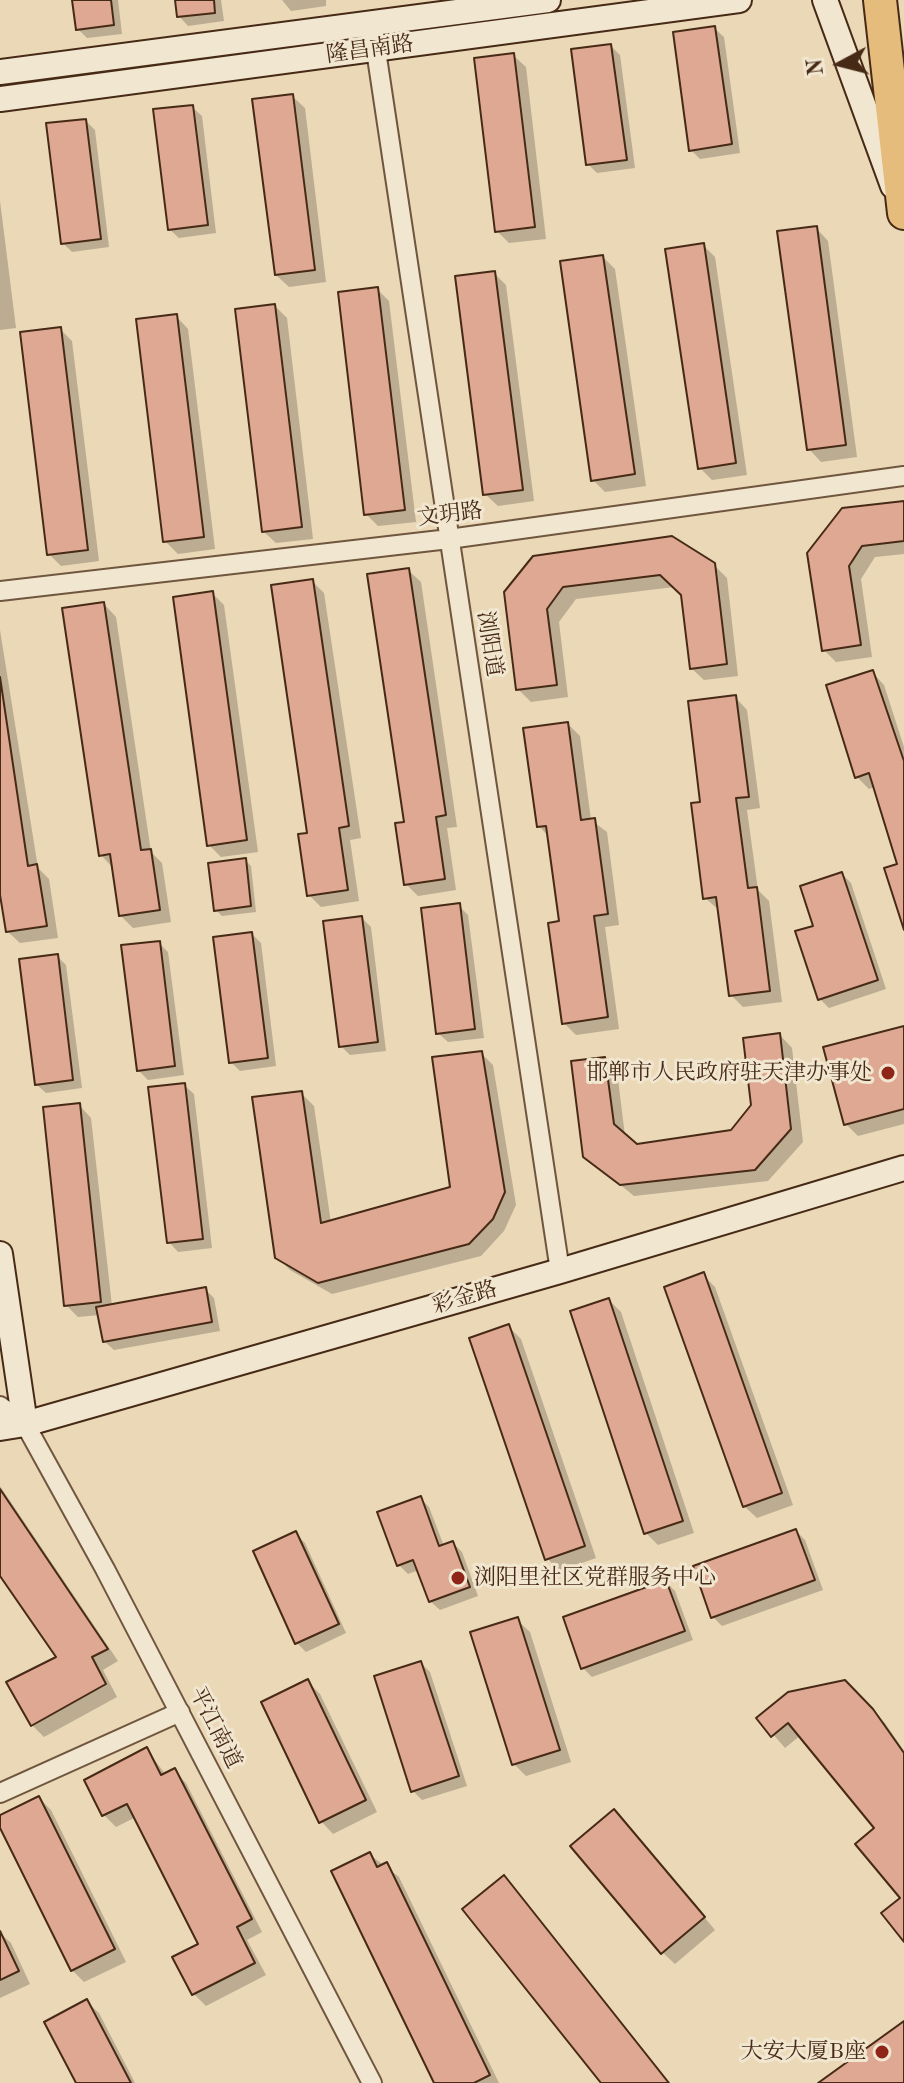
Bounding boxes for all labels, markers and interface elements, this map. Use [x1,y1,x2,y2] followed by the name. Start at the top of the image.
[800,24,880,104] north arrow
[325,31,415,69] street label: 隆昌南路
[804,57,828,77] text: N
[416,498,484,532] street label: 文玥路
[471,609,507,679] street label: 浏阳道
[586,1060,872,1086] place label: 邯郸市人民政府驻天津办事处
[879,1064,897,1082] marker: 邯郸市人民政府驻天津办事处
[430,1276,500,1320] street label: 彩金路
[474,1565,716,1591] place label: 浏阳里社区党群服务中心
[449,1569,467,1587] marker: 浏阳里社区党群服务中心
[183,1683,247,1773] street label: 平江南道
[741,2039,866,2065] place label: 大安大厦B座
[873,2043,891,2061] marker: 大安大厦B座

